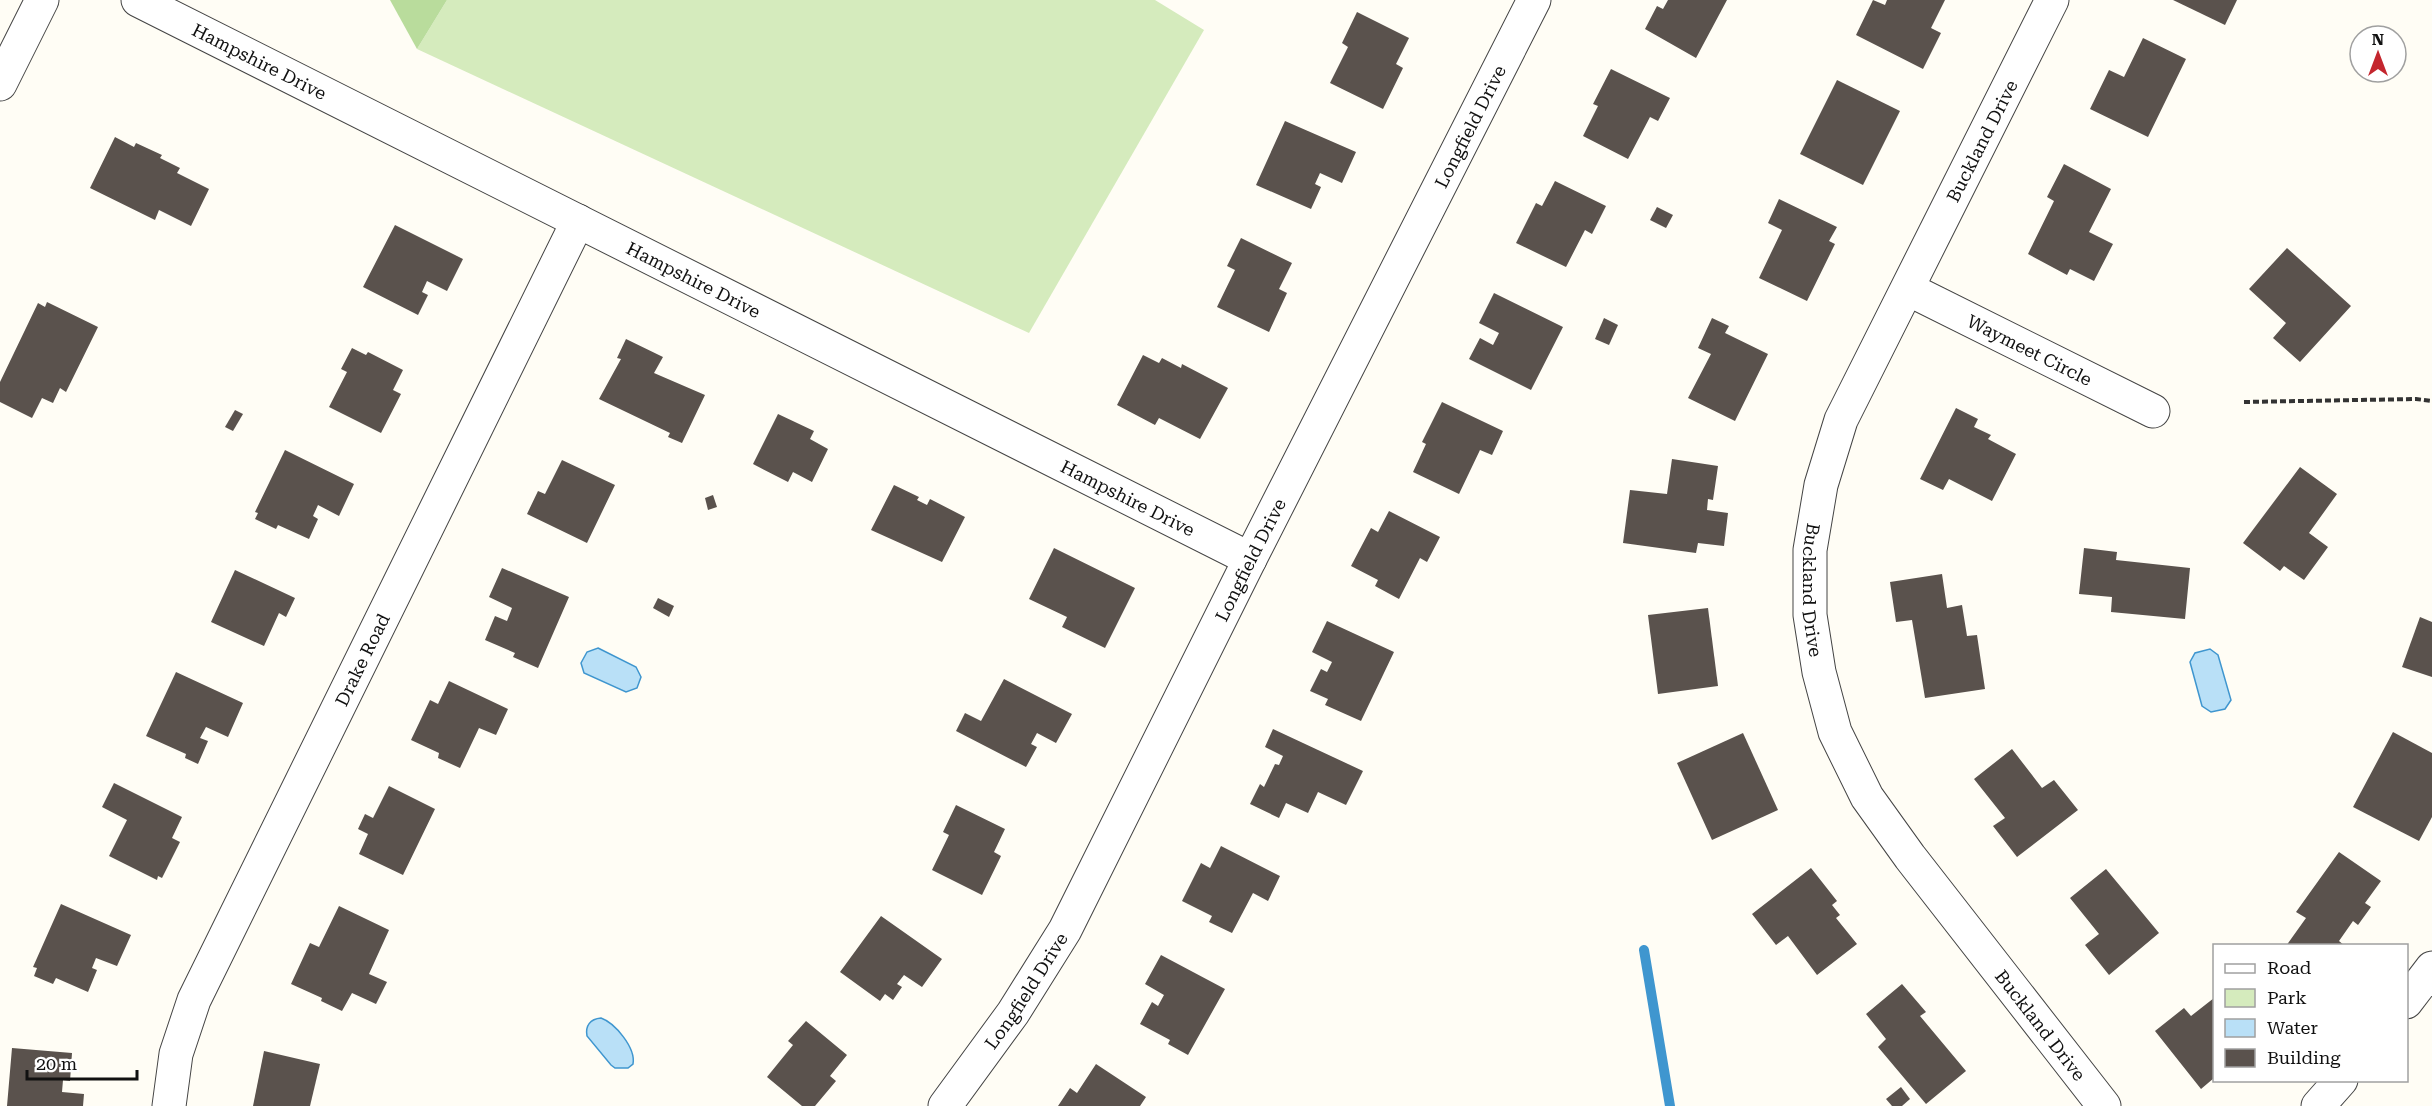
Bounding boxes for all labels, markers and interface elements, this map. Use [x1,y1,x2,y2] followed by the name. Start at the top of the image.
[189,19,330,104] street label: Hampshire Drive
[2348,24,2408,84] north arrow
[2372,30,2384,49] text: N
[1430,61,1510,191] street label: Longfield Drive
[1942,76,2022,206] street label: Buckland Drive
[623,237,764,322] street label: Hampshire Drive
[1964,310,2096,390] street label: Waymeet Circle
[1057,455,1199,540] street label: Hampshire Drive
[1210,495,1290,625] street label: Longfield Drive
[1799,522,1827,658] street label: Buckland Drive
[330,609,394,709] street label: Drake Road
[980,928,1071,1053] street label: Longfield Drive
[2213,944,2408,1082] legend
[2267,957,2312,978] text: Road
[1991,966,2090,1084] street label: Buckland Drive
[2267,987,2307,1008] text: Park
[2267,1017,2318,1038] text: Water
[27,1043,136,1081] scale bar
[2267,1047,2341,1068] text: Building
[36,1053,77,1074] text: 20 m

